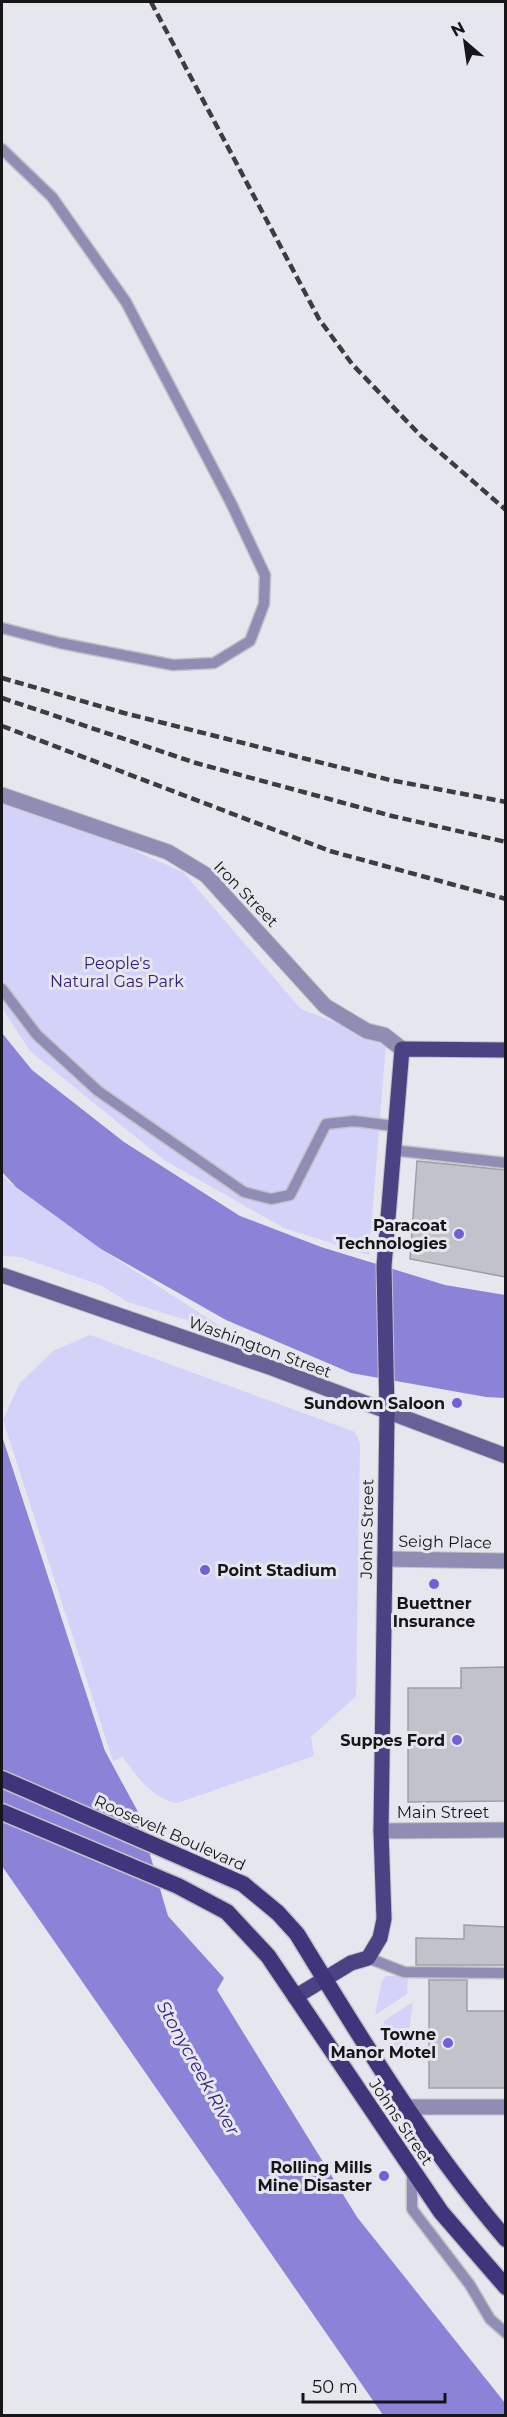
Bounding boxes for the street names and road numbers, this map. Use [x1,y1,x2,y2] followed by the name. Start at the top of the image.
[210,857,283,931] street label: Iron Street
[186,1312,334,1382] street label: Washington Street
[357,1478,377,1580] street label: Johns Street
[398,1532,492,1552] street label: Seigh Place
[91,1791,249,1875] street label: Roosevelt Boulevard
[397,1803,490,1822] street label: Main Street
[365,2074,437,2169] street label: Johns Street

